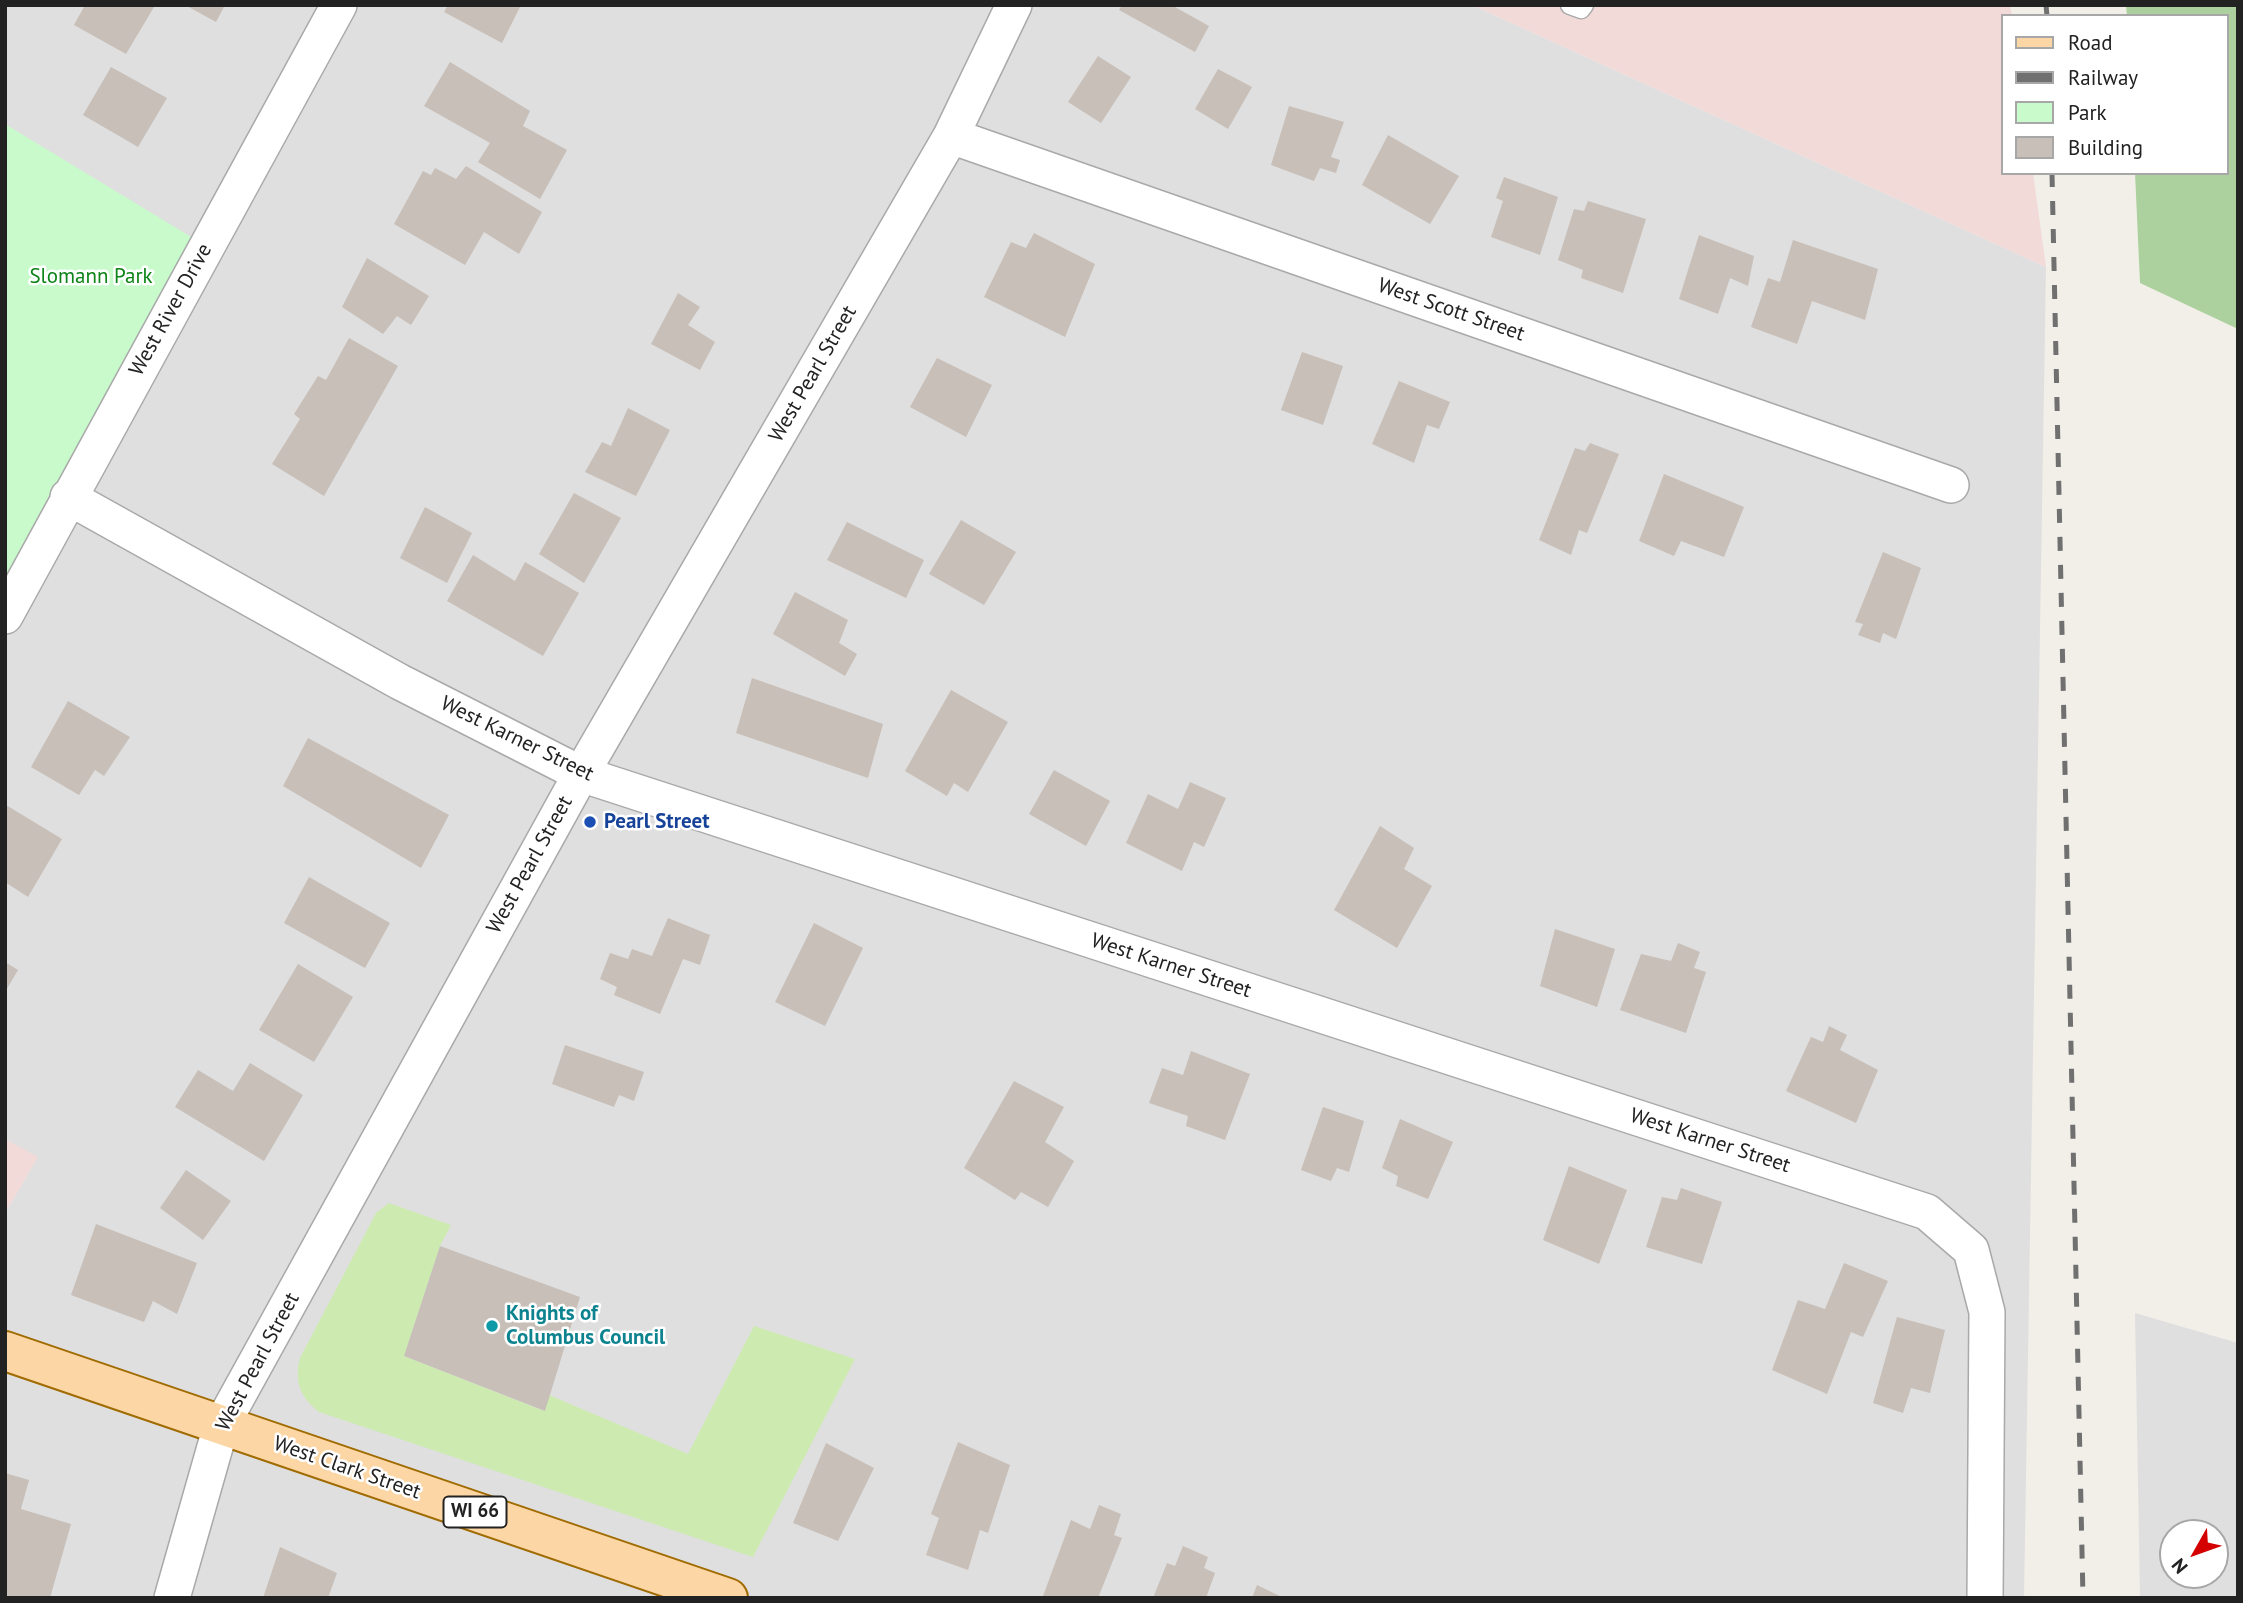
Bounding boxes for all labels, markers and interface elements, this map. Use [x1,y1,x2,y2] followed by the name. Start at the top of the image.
[2002,14,2229,175] legend
[2068,29,2112,56] text: Road
[2068,64,2138,91] text: Railway
[2068,99,2107,126] text: Park
[2068,134,2143,161] text: Building
[124,240,218,380] street label: West River Drive
[29,264,153,290] park label: Slomann Park
[1374,273,1528,347] street label: West Scott Street
[764,301,862,447] street label: West Pearl Street
[436,691,598,787] street label: West Karner Street
[482,792,578,938] street label: West Pearl Street
[604,809,710,835] place label: Pearl Street
[582,814,598,830] marker: Pearl Street
[1088,928,1254,1004] street label: West Karner Street
[1627,1103,1793,1179] street label: West Karner Street
[211,1288,305,1436] street label: West Pearl Street
[506,1301,665,1351] place label: Knights of Columbus Council
[484,1318,500,1334] marker: Knights of Columbus Council
[270,1431,424,1505] street label: West Clark Street
[444,1496,506,1528] road number: WI 66
[2159,1519,2229,1589] north arrow
[2166,1554,2193,1579] text: N

